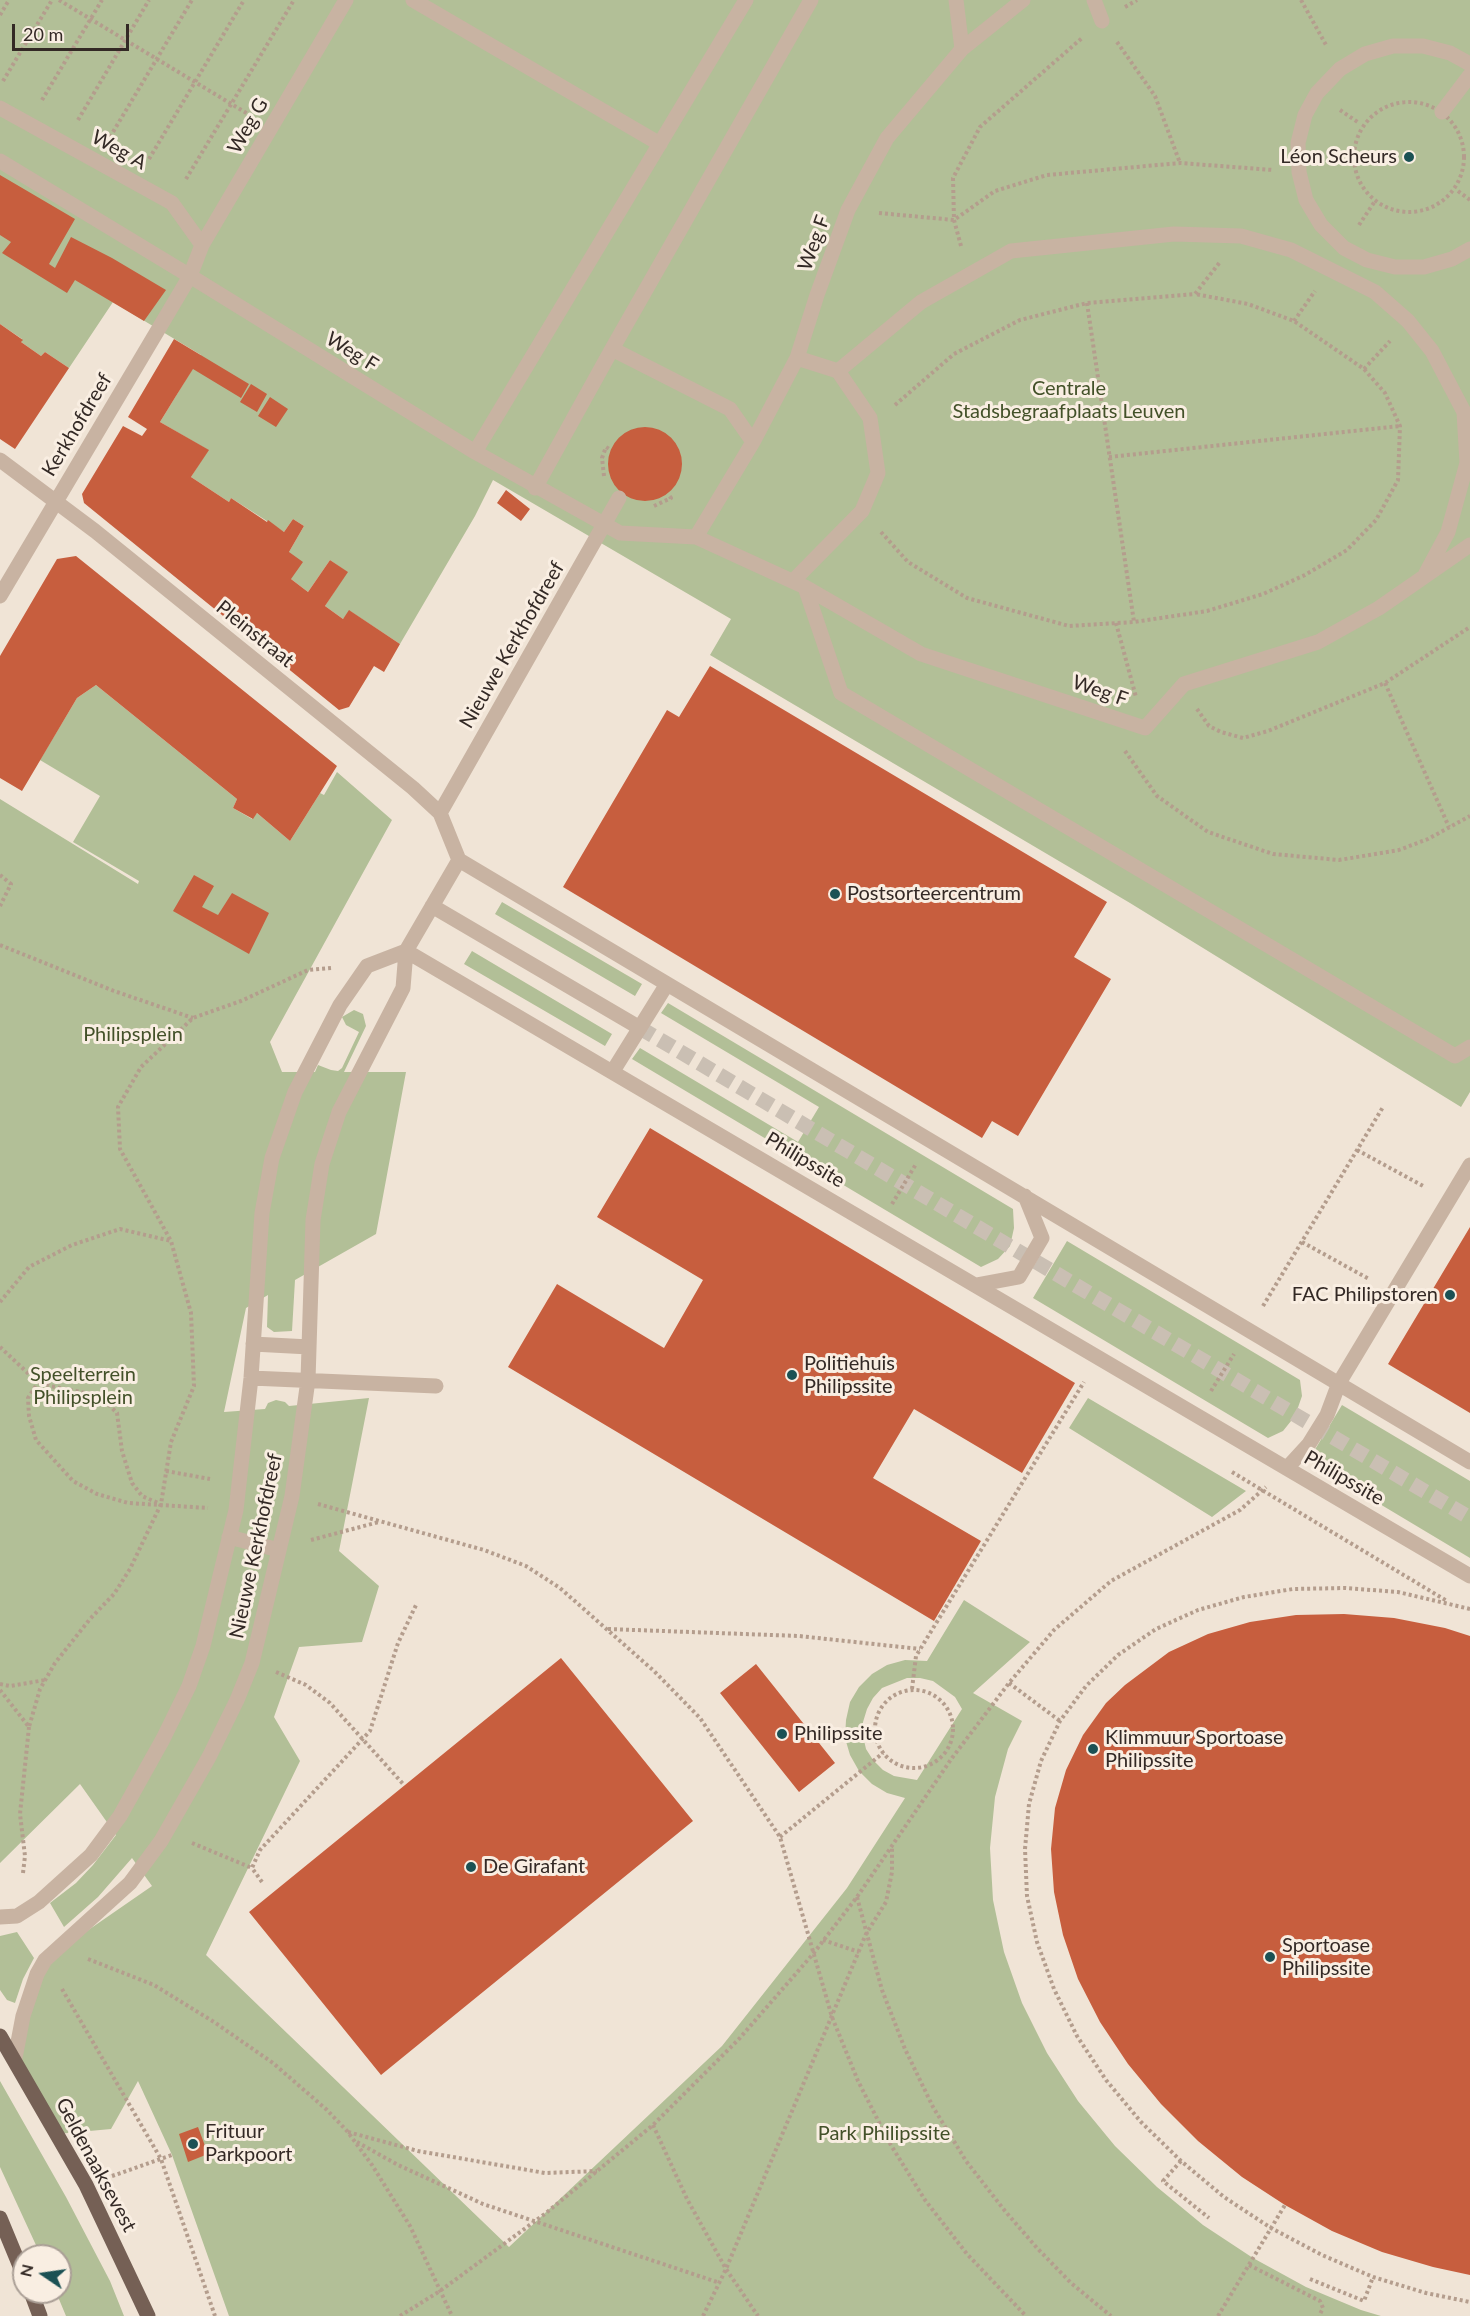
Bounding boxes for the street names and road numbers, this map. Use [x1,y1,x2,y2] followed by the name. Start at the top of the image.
[223,94,273,158] street label: Weg G
[87,125,151,175] street label: Weg A
[793,212,835,274] street label: Weg F
[321,327,383,377] street label: Weg F
[37,369,117,481] street label: Kerkhofdreef
[455,557,569,733] street label: Nieuwe Kerkhofdreef
[211,595,299,673] street label: Pleinstraat
[1069,670,1131,712] street label: Weg F
[761,1127,849,1193] street label: Philipssite
[1300,1445,1388,1511] street label: Philipssite
[225,1451,287,1641] street label: Nieuwe Kerkhofdreef
[51,2094,141,2236] street label: Geldenaaksevest

